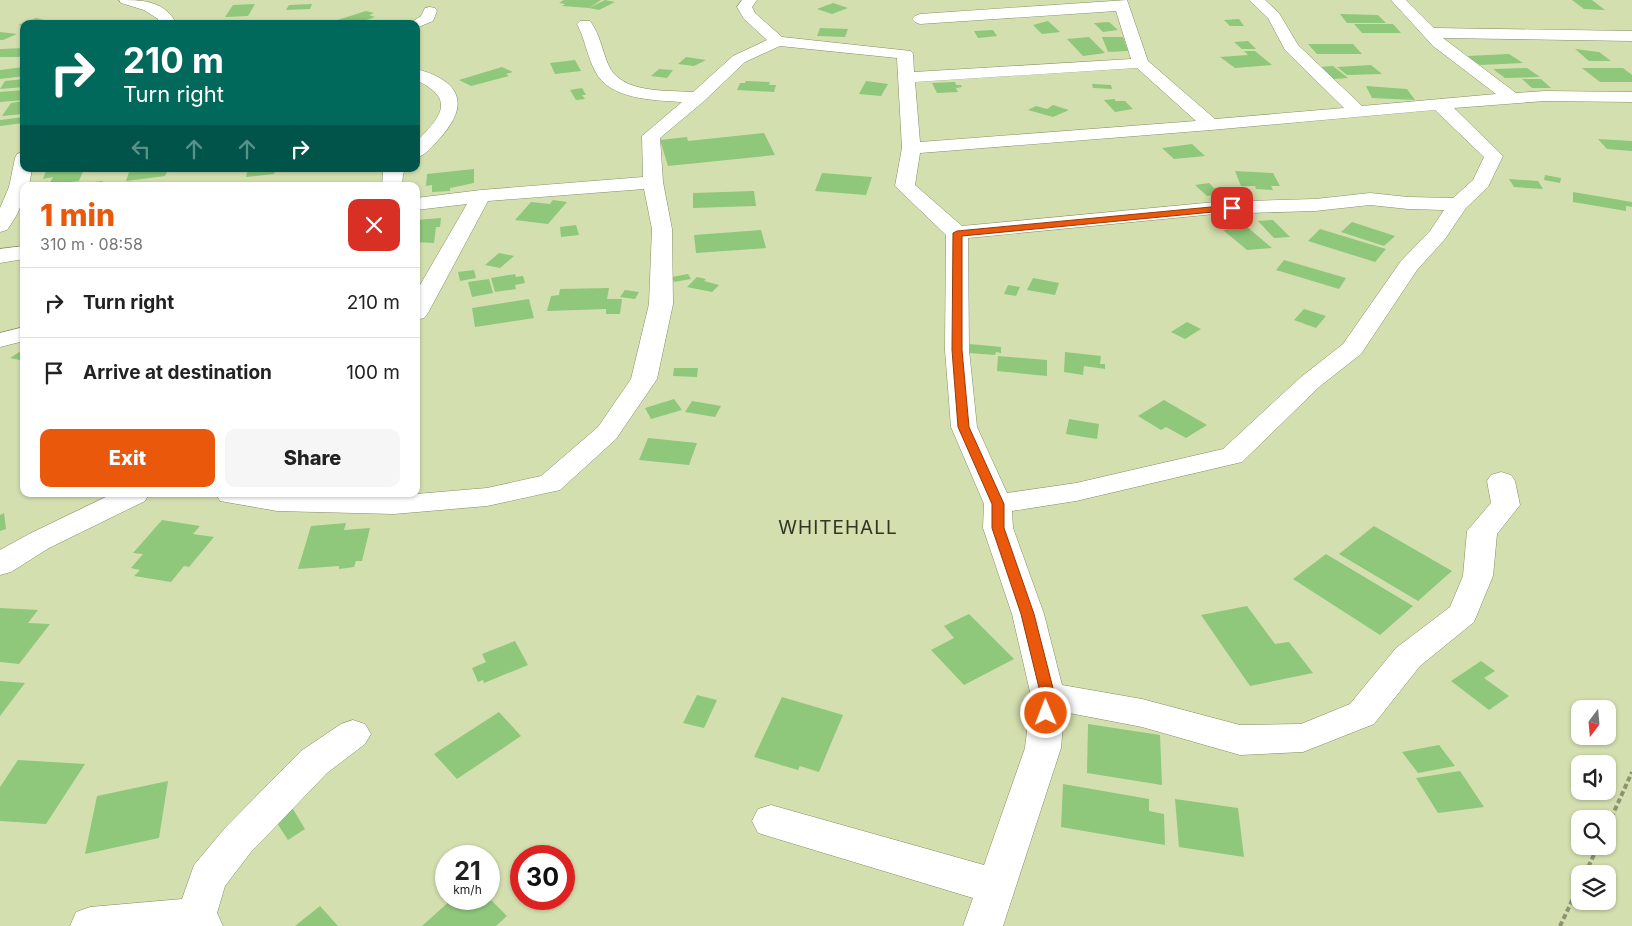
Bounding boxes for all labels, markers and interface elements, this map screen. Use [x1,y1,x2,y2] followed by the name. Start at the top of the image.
[123,39,224,81] text: 210 m
[40,40,105,105] icon: right
[123,81,224,107] text: Turn right
[127,135,155,163] icon: left
[180,135,208,163] icon: ahead
[233,135,261,163] icon: ahead
[286,135,314,163] icon: right
[1211,187,1253,229] pin
[1218,194,1246,222] icon: arrive
[40,197,115,233] text: 1 min
[348,199,400,251] button: close
[40,234,143,254] text: 310 m · 08:58
[40,289,68,317] icon: right
[83,291,174,314] text: Turn right
[347,291,400,314] text: 210 m
[40,359,68,387] icon: arrive
[83,361,272,384] text: Arrive at destination
[346,361,400,384] text: 100 m
[40,429,215,487] button: Exit
[225,429,400,487] button: Share
[778,516,898,539] district label: WHITEHALL
[1019,686,1071,738] position arrow
[1571,700,1616,745] north arrow
[1571,700,1616,910] map controls
[1571,755,1616,800] button: sound
[1571,810,1616,855] button: search
[510,845,575,910] speed limit sign: 30
[454,856,481,886] text: 21
[1571,865,1616,910] button: layers
[453,882,482,897] text: km/h

